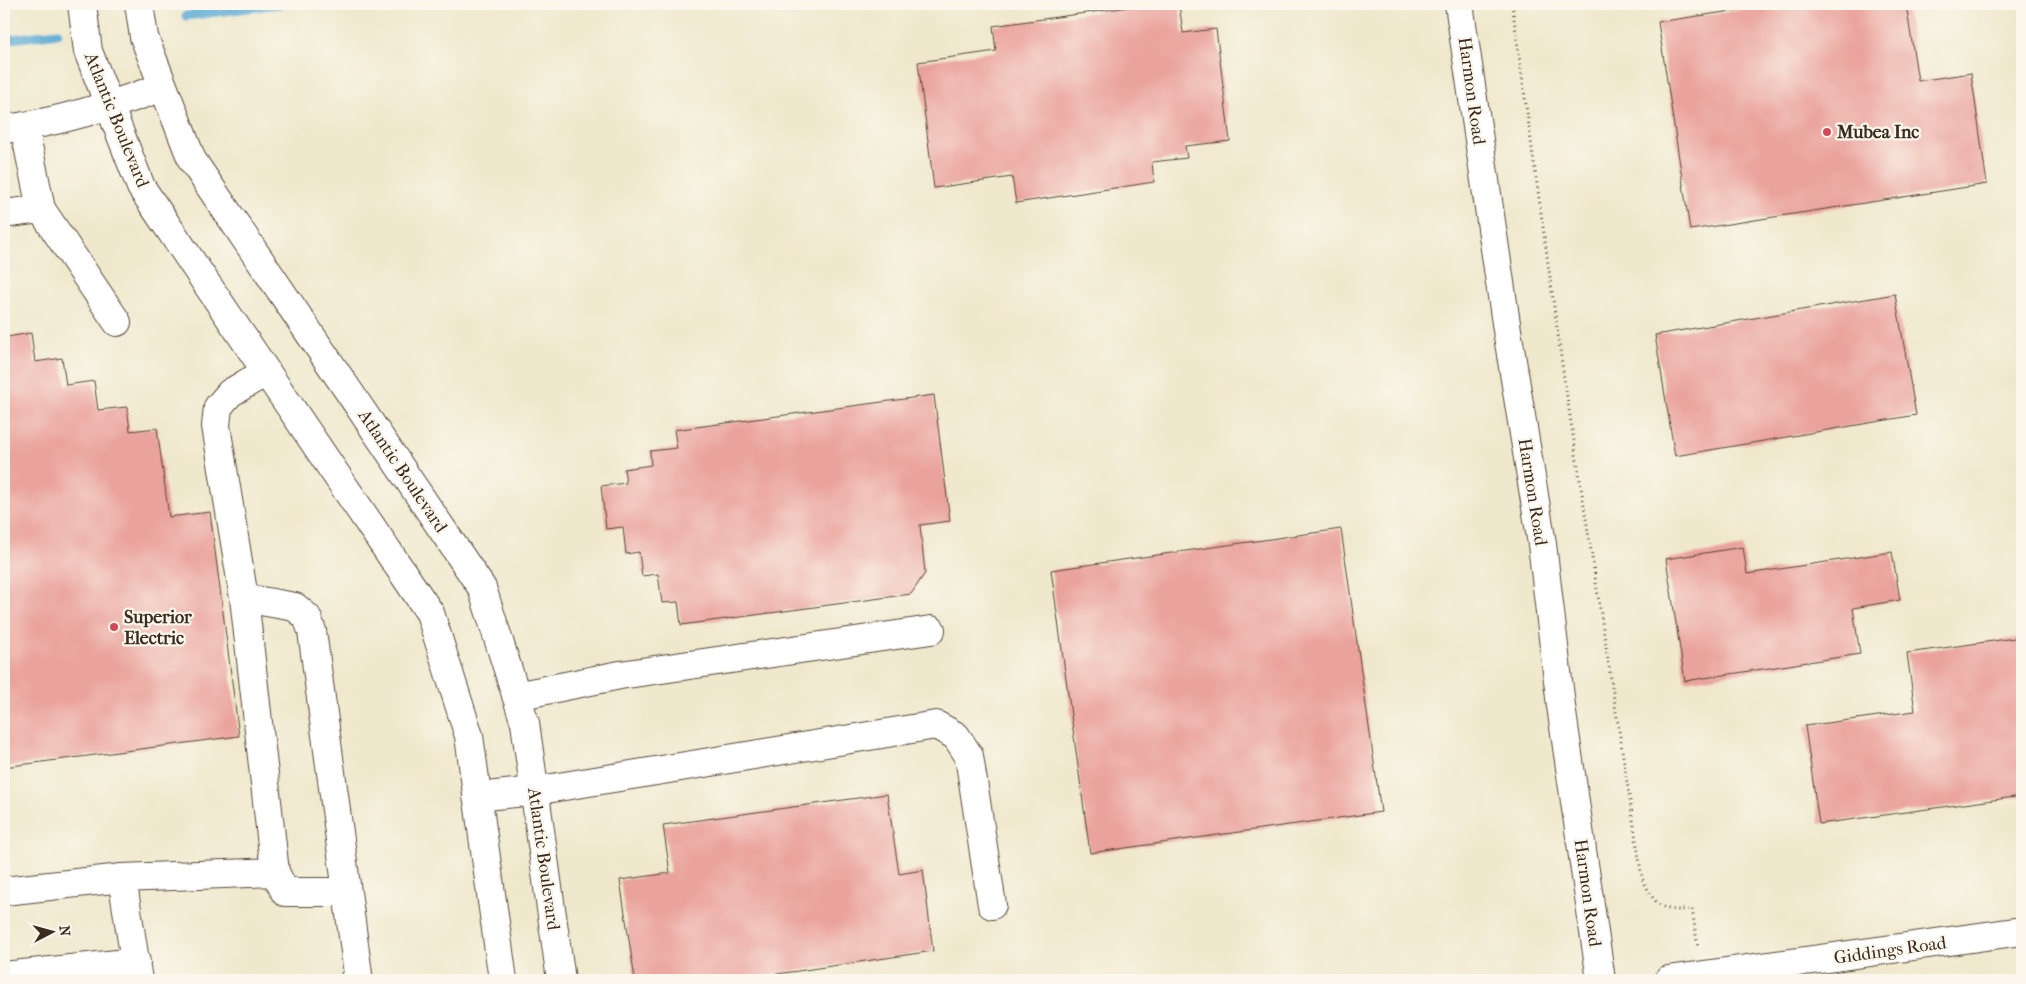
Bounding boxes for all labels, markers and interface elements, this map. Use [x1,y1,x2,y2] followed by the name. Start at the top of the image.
[1454,36,1489,146] street label: Harmon Road
[79,49,153,191] street label: Atlantic Boulevard
[1836,122,1919,143] place label: Mubea Inc
[1821,126,1833,138] marker: Mubea Inc
[353,405,452,537] street label: Atlantic Boulevard
[1514,437,1551,547] street label: Harmon Road
[124,607,192,649] place label: Superior Electric
[108,621,120,633] marker: Superior Electric
[523,785,564,932] street label: Atlantic Boulevard
[1570,838,1605,948] street label: Harmon Road
[28,906,78,956] north arrow
[55,925,73,937] text: N
[1832,932,1948,969] street label: Giddings Road

